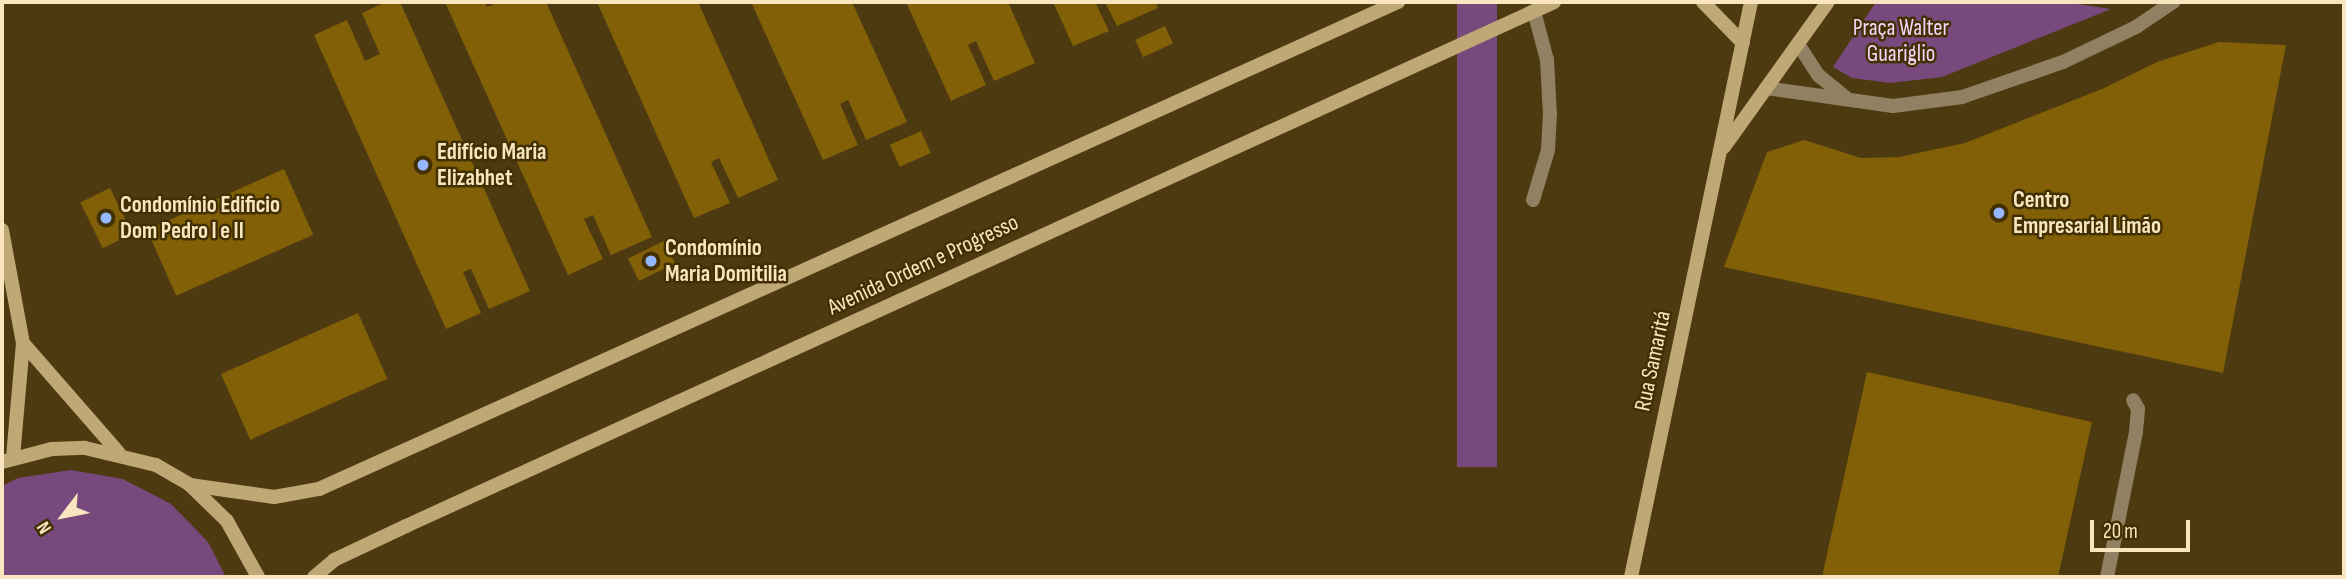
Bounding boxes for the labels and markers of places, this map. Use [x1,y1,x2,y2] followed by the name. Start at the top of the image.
[437,138,547,192] place label: Edifício Maria Elizabhet
[415,157,431,173] marker: Edifício Maria Elizabhet
[2013,186,2161,240] place label: Centro Empresarial Limão
[120,191,280,245] place label: Condomínio Edificio Dom Pedro I e II
[1991,205,2007,221] marker: Centro Empresarial Limão
[98,210,114,226] marker: Condomínio Edificio Dom Pedro I e II
[665,234,787,288] place label: Condomínio Maria Domitilia
[643,253,659,269] marker: Condomínio Maria Domitilia

